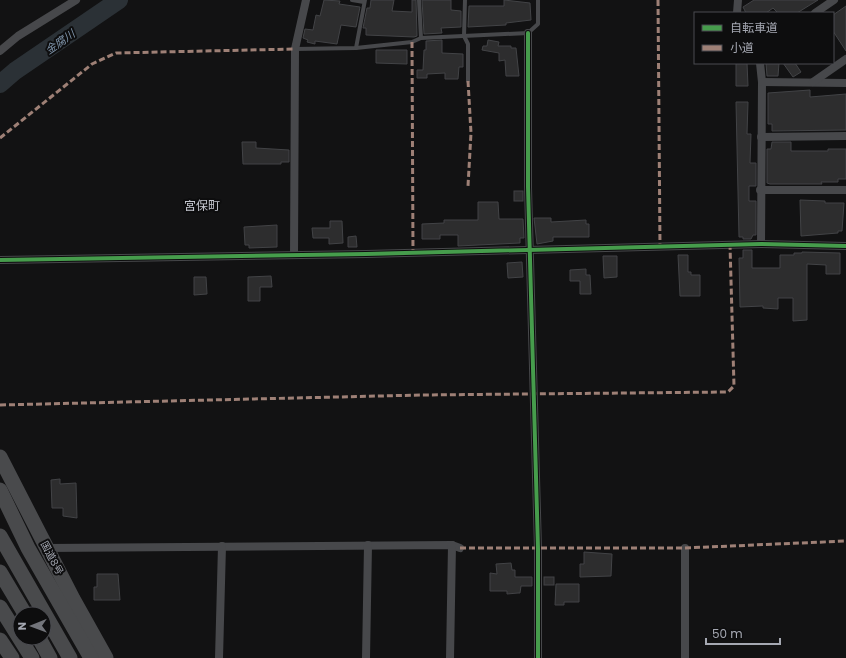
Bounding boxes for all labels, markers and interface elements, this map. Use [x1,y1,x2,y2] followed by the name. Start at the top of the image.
[694,12,834,64] legend
[730,19,778,36] text: 自転車道
[42,25,79,58] water label: 金腐川
[730,39,754,56] text: 小道
[184,197,220,214] district label: 宮保町
[37,538,67,578] street label: 国道8号
[12,606,52,646] north arrow
[706,620,780,646] scale bar
[14,622,30,630] text: N
[712,625,743,642] text: 50 m

